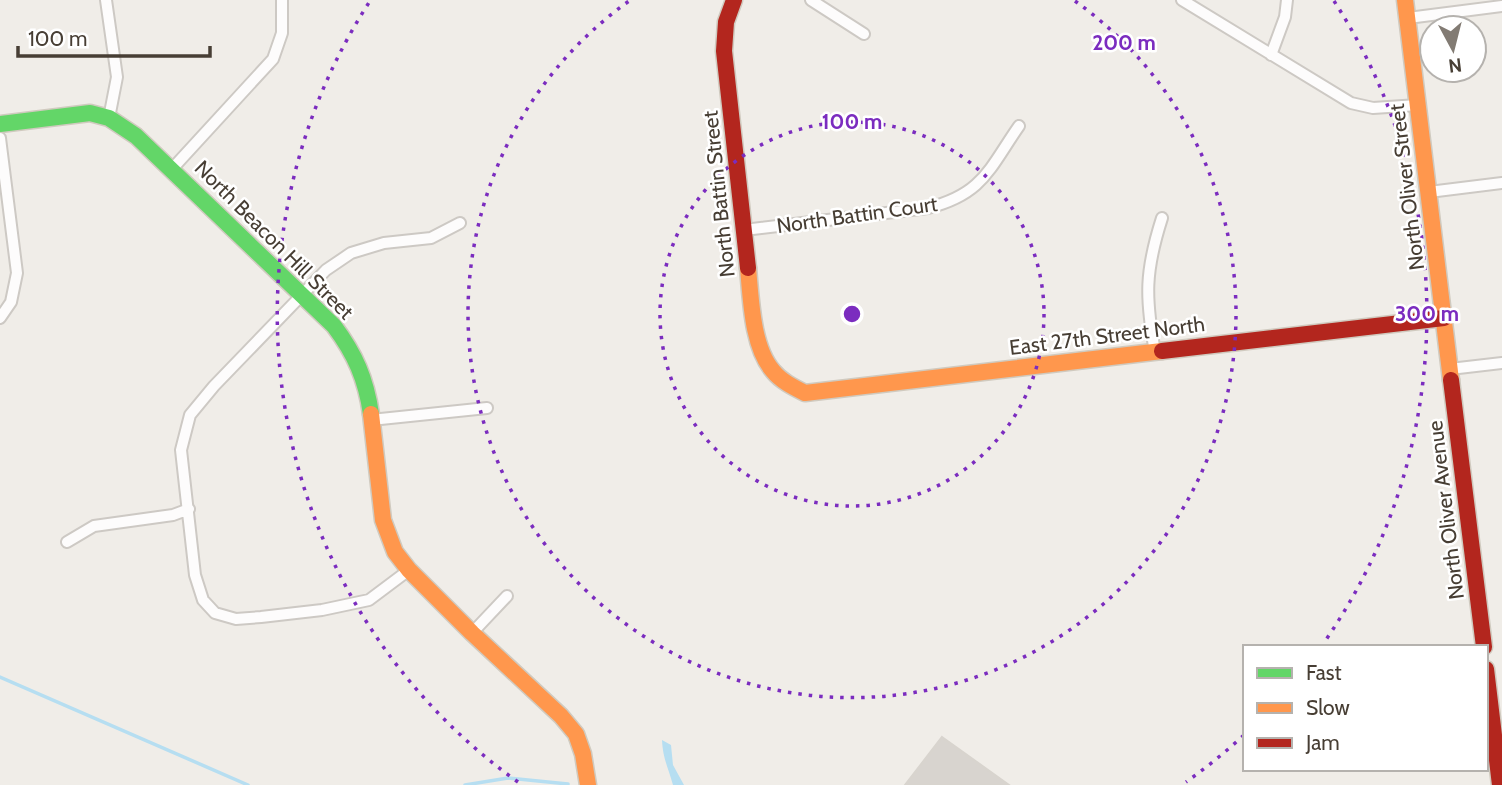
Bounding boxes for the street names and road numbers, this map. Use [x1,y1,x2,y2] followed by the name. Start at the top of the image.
[1384,102,1429,272] street label: North Oliver Street
[697,110,740,279] street label: North Battin Street
[190,155,359,324] street label: North Beacon Hill Street
[775,191,939,238] street label: North Battin Court
[1008,311,1206,360] street label: East 27th Street North
[1422,419,1469,601] street label: North Oliver Avenue

